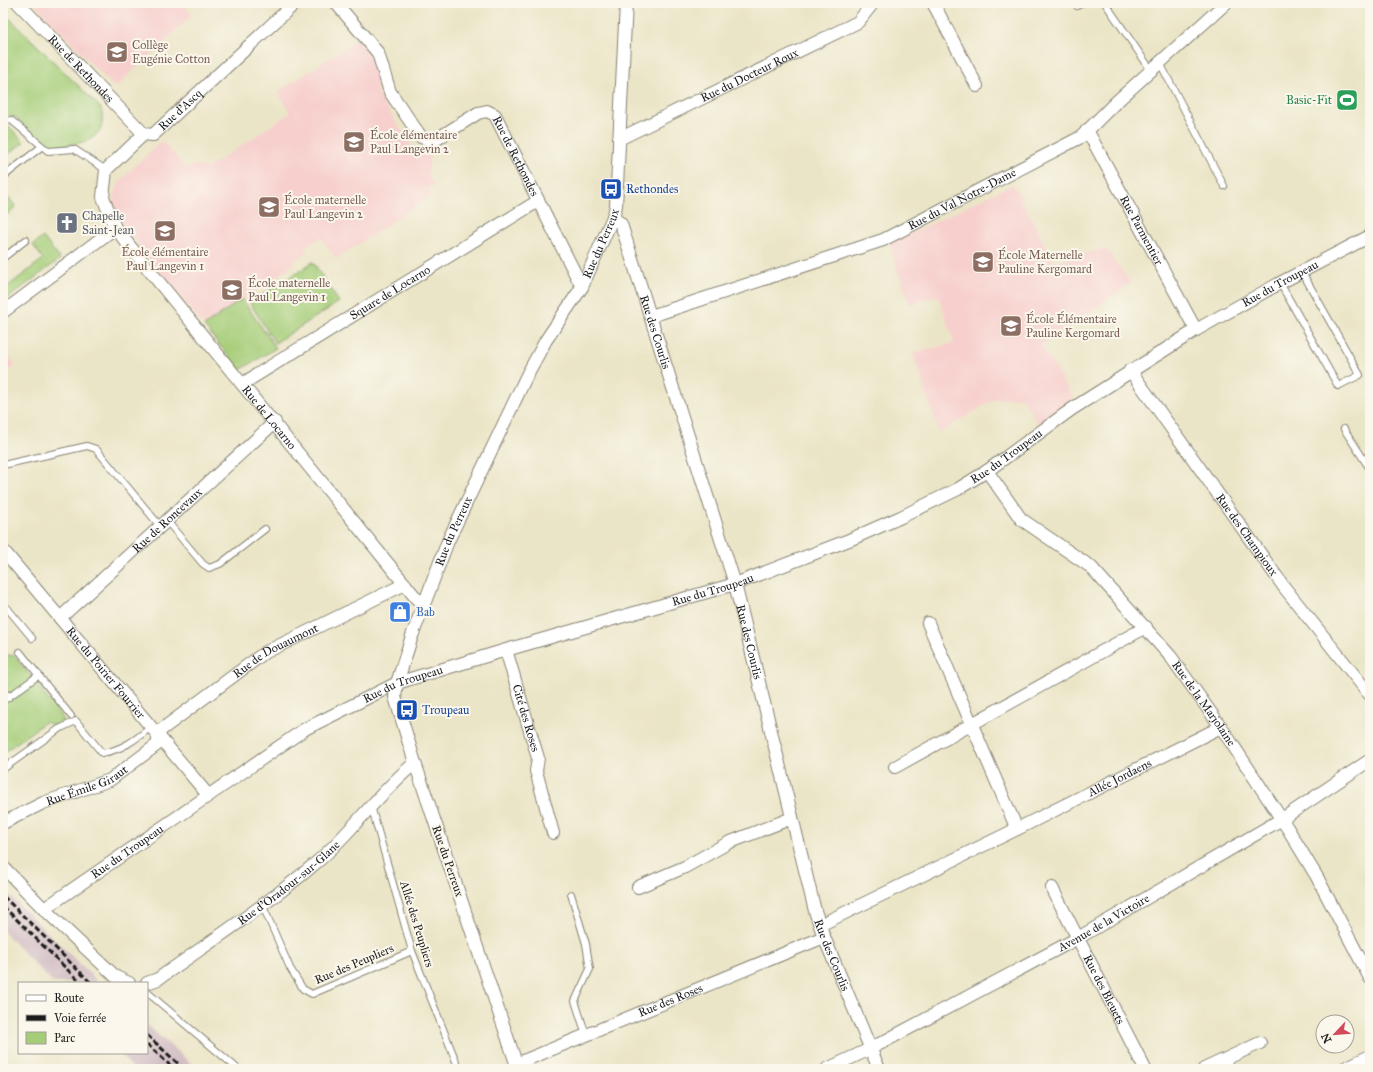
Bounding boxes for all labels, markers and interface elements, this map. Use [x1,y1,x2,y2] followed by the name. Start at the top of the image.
[45,32,117,105] street label: Rue de Rethondes
[132,38,211,67] place label: Collège Eugénie Cotton
[104,39,130,65] school or university icon: Collège Eugénie Cotton
[698,45,801,105] street label: Rue du Docteur Roux
[155,86,206,133] street label: Rue d'Ascq
[1334,87,1360,113] sports icon: Basic-Fit
[1286,93,1333,107] place label: Basic-Fit
[490,113,542,199] street label: Rue de Rethondes
[370,126,457,157] place label: École élémentaire Paul Langevin 2
[341,129,367,155] school or university icon: École élémentaire Paul Langevin 2
[905,165,1018,233] street label: Rue du Val Notre-Dame
[598,176,624,202] bus stop icon: Rethondes
[626,182,678,196] place label: Rethondes
[284,191,366,222] place label: École maternelle Paul Langevin 2
[1117,193,1166,268] street label: Rue Parmentier
[256,194,282,220] school or university icon: École maternelle Paul Langevin 2
[580,207,622,281] street label: Rue du Perreux
[82,209,135,238] place label: Chapelle Saint-Jean
[54,210,80,236] church icon: Chapelle Saint-Jean
[152,218,178,244] school or university icon: École élémentaire Paul Langevin 1
[121,243,209,274] place label: École élémentaire Paul Langevin 1
[998,246,1092,277] place label: École Maternelle Pauline Kergomard
[970,249,996,275] school or university icon: École Maternelle Pauline Kergomard
[1239,257,1321,310] street label: Rue du Troupeau
[347,262,433,323] street label: Square de Locarno
[248,274,330,305] place label: École maternelle Paul Langevin 1
[219,277,245,303] school or university icon: École maternelle Paul Langevin 1
[637,294,673,371] street label: Rue des Courlis
[1026,310,1120,341] place label: École Élémentaire Pauline Kergomard
[998,313,1024,339] school or university icon: École Élémentaire Pauline Kergomard
[239,383,299,452] street label: Rue de Locarno
[968,426,1045,487] street label: Rue du Troupeau
[129,485,205,556] street label: Rue de Roncevaux
[1213,491,1281,579] street label: Rue des Champioux
[432,494,475,568] street label: Rue du Perreux
[670,570,756,609] street label: Rue du Troupeau
[387,599,413,625] shop icon: Bab
[733,603,765,681] street label: Rue des Courlis
[416,605,435,619] place label: Bab
[230,620,321,681] street label: Rue de Douaumont
[63,624,148,722] street label: Rue du Poirier Fourrier
[1169,658,1239,749] street label: Rue de la Marjolaine
[361,662,445,706] street label: Rue du Troupeau
[510,683,543,753] street label: Cité des Roses
[394,697,420,723] bus stop icon: Troupeau
[422,703,470,717] place label: Troupeau
[1085,756,1154,800] street label: Allée Jordaens
[44,762,131,808] street label: Rue Émile Giraut
[88,821,167,881] street label: Rue du Troupeau
[429,823,467,899] street label: Rue du Perreux
[235,838,343,928] street label: Rue d'Oradour-sur-Glane
[397,878,437,969] street label: Allée des Peupliers
[1055,891,1152,955] street label: Avenue de la Victoire
[811,917,853,993] street label: Rue des Courlis
[312,941,396,987] street label: Rue des Peupliers
[1080,952,1128,1027] street label: Rue des Bleuets
[636,981,705,1020] street label: Rue des Roses
[18,982,148,1054] legend
[54,991,84,1005] text: Route
[53,1011,106,1025] text: Voie ferrée
[1315,1014,1355,1054] north arrow
[54,1031,75,1045] text: Parc
[1318,1031,1334,1045] text: N

